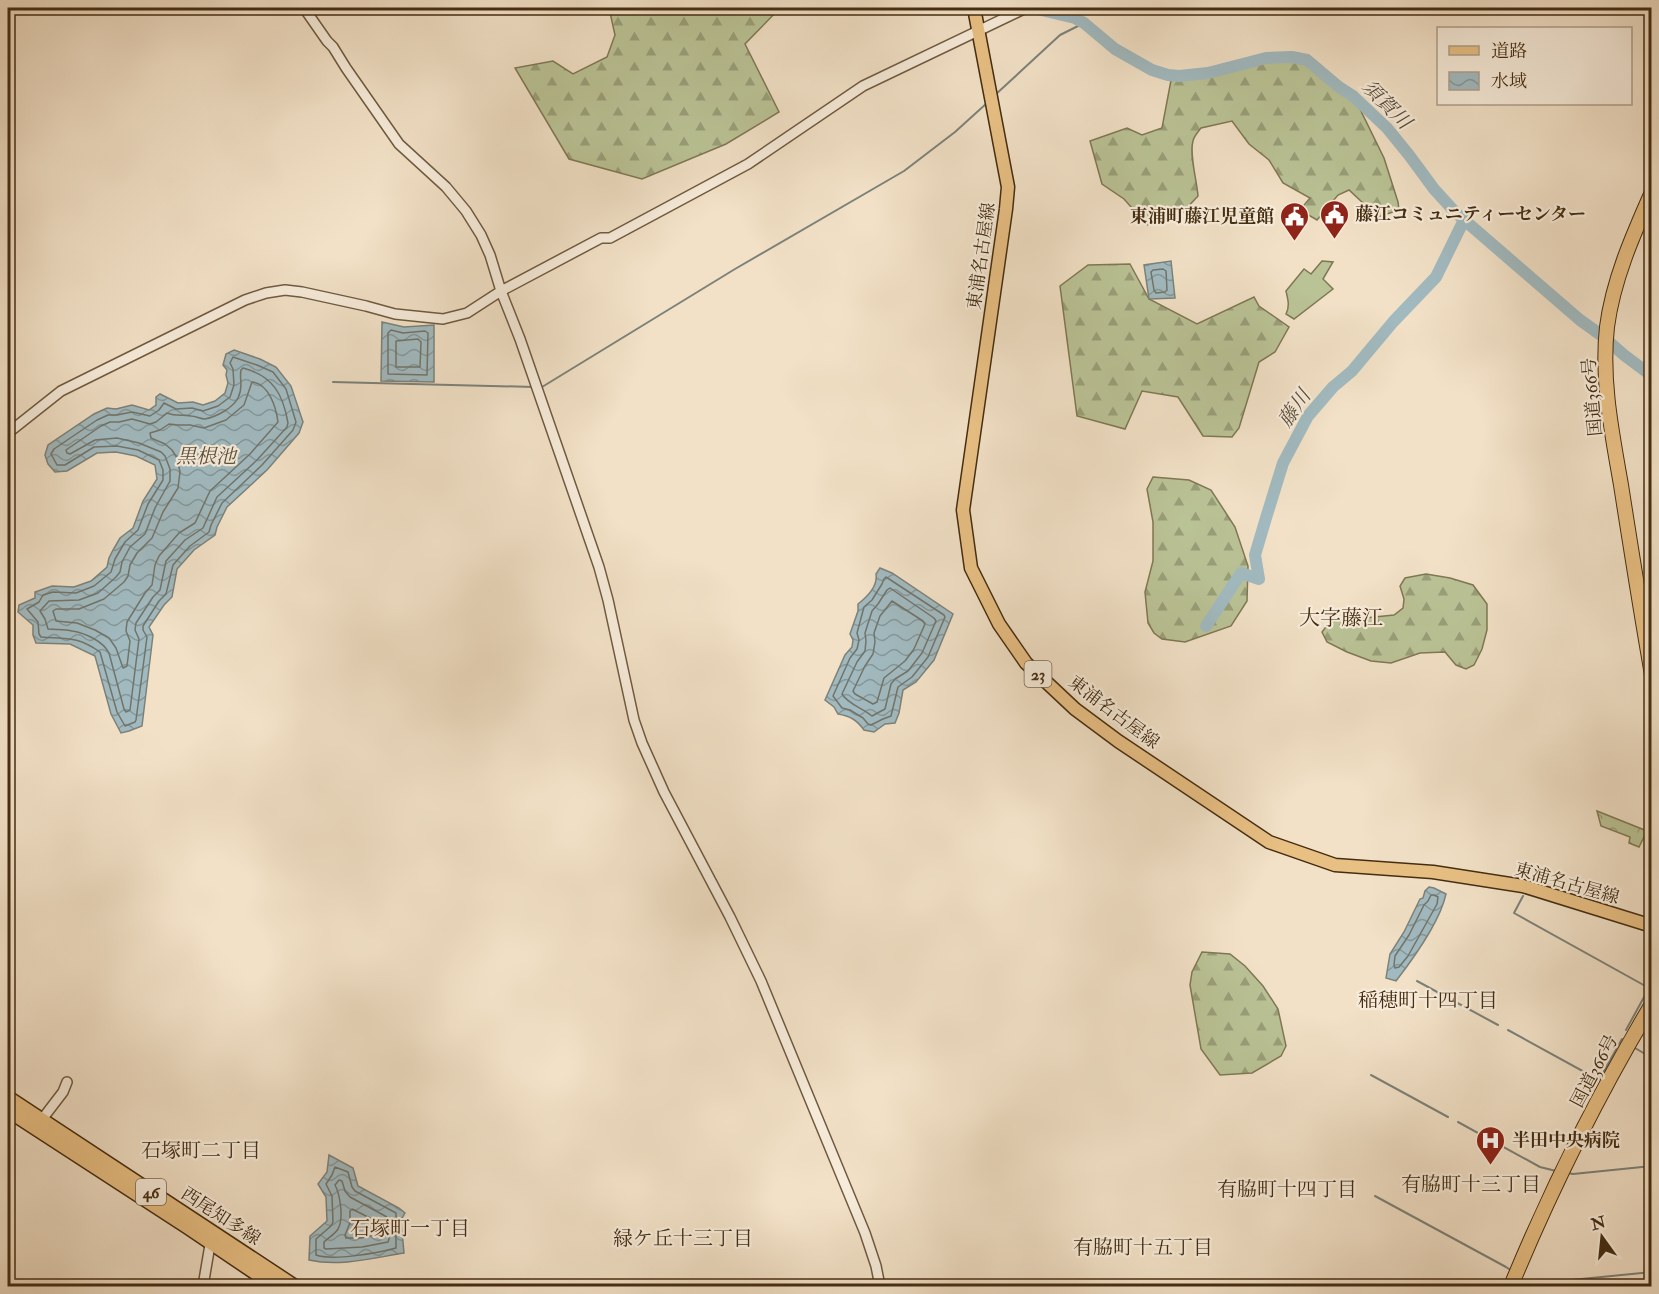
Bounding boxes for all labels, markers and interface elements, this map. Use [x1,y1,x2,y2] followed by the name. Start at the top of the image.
[1437,27,1632,105] legend
[1491,40,1527,63] text: 道路
[1491,70,1527,93] text: 水域
[1357,74,1418,136] water label: 須賀川
[1318,198,1350,240] public building icon: 藤江コミュニティーセンター
[1279,200,1311,242] public building icon: 東浦町藤江児童館
[963,201,1000,311] street label: 東浦名古屋線
[1355,203,1586,226] place label: 藤江コミュニティーセンター
[1130,205,1274,228] place label: 東浦町藤江児童館
[1578,357,1607,437] street label: 国道366号
[1273,383,1317,432] water label: 藤川
[176,444,238,469] water label: 黒根池
[1299,605,1383,632] district label: 大字藤江
[1024,661,1052,687] road number: 23
[1064,671,1164,754] street label: 東浦名古屋線
[1512,858,1622,909] street label: 東浦名古屋線
[1358,988,1498,1013] district label: 稲穂町十四丁目
[1566,1031,1623,1112] street label: 国道366号
[1475,1124,1507,1166] hospital icon: 半田中央病院
[1512,1129,1620,1152] place label: 半田中央病院
[141,1138,261,1163] district label: 石塚町二丁目
[1401,1172,1541,1197] district label: 有脇町十三丁目
[1217,1177,1357,1202] district label: 有脇町十四丁目
[136,1179,166,1205] road number: 46
[177,1182,265,1251] street label: 西尾知多線
[1572,1207,1632,1267] north arrow
[1588,1212,1609,1235] text: N
[350,1216,470,1241] district label: 石塚町一丁目
[613,1226,753,1251] district label: 緑ケ丘十三丁目
[1073,1235,1213,1260] district label: 有脇町十五丁目

